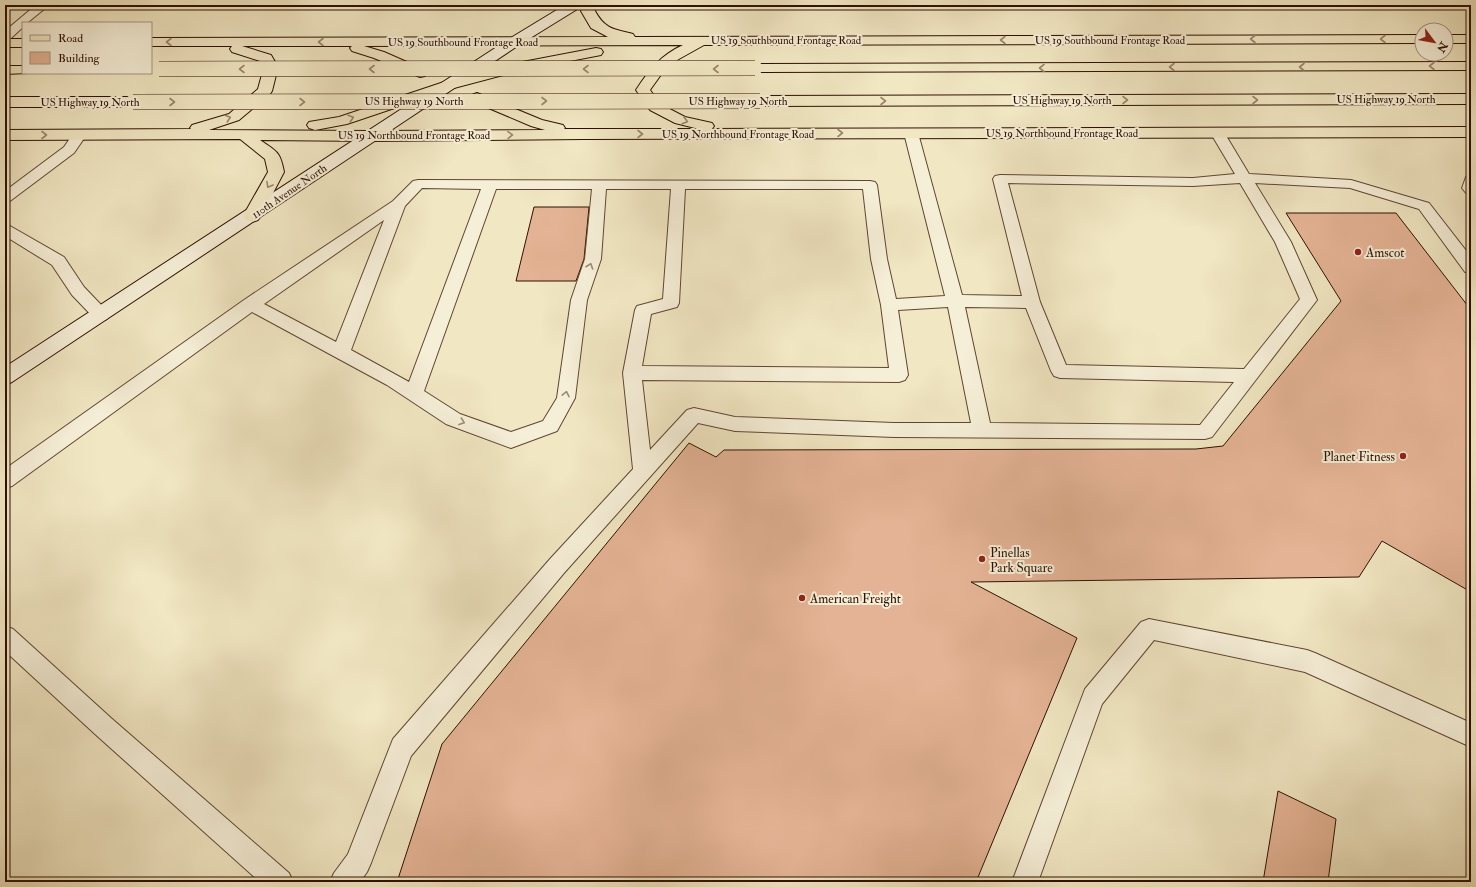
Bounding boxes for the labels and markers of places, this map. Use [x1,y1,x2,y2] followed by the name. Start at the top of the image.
[1365,245,1404,261] place label: Amscot
[1353,247,1363,257] marker: Amscot
[1323,449,1396,465] place label: Planet Fitness
[1398,451,1408,461] marker: Planet Fitness
[990,545,1053,576] place label: Pinellas Park Square
[977,554,987,564] marker: Pinellas Park Square
[809,591,901,607] place label: American Freight
[797,593,807,603] marker: American Freight

